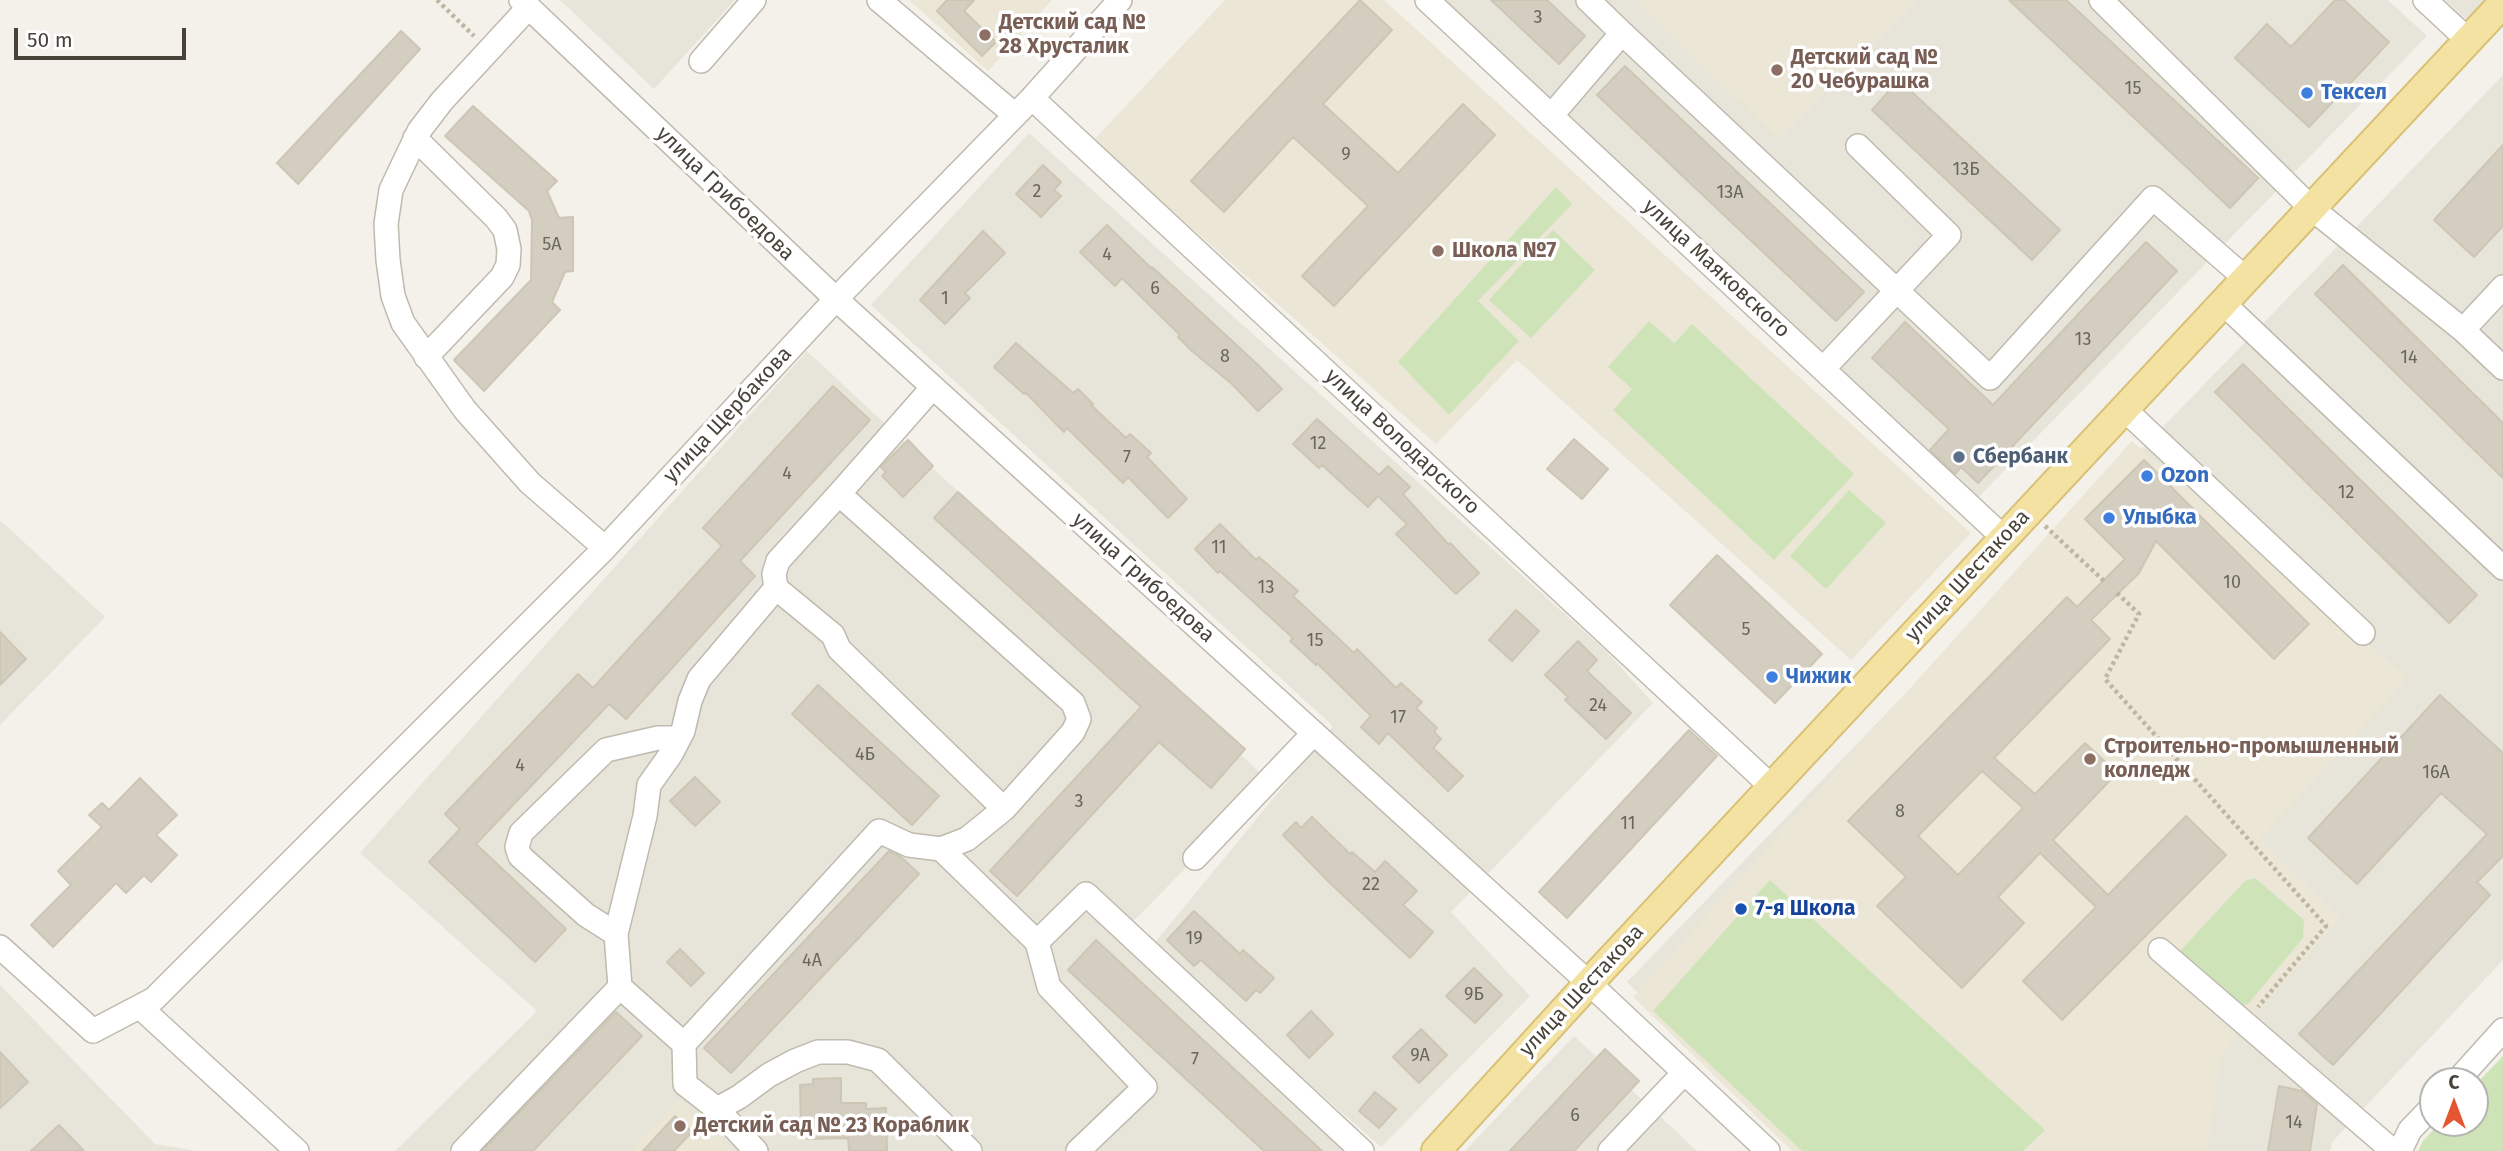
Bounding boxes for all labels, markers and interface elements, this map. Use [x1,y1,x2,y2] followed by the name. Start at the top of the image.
[1534,7,1542,29] house number: 3
[999,10,1146,60] place label: Детский сад № 28 Хрусталик
[18,14,189,58] scale bar
[27,27,73,53] text: 50 m
[977,27,993,43] marker: Детский сад № 28 Хрусталик
[1791,45,1938,95] place label: Детский сад № 20 Чебурашка
[1769,62,1785,78] marker: Детский сад № 20 Чебурашка
[2125,78,2141,100] house number: 15
[2321,80,2387,106] place label: Тексел
[2299,85,2315,101] marker: Тексел
[651,122,799,266] street label: улица Грибоедова
[1341,144,1351,166] house number: 9
[1952,159,1980,181] house number: 13Б
[1033,181,1041,203] house number: 2
[1716,182,1744,204] house number: 13А
[1637,194,1795,344] street label: улица Маяковского
[542,234,562,256] house number: 5А
[1452,238,1556,264] place label: Школа №7
[1430,243,1446,259] marker: Школа №7
[1102,244,1112,266] house number: 4
[1150,278,1160,300] house number: 6
[941,288,949,310] house number: 1
[2075,329,2091,351] house number: 13
[658,342,798,488] street label: улица Щербакова
[1220,346,1230,368] house number: 8
[2400,347,2418,369] house number: 14
[1319,364,1485,520] street label: улица Володарского
[1310,433,1326,455] house number: 12
[1973,444,2068,470] place label: Сбербанк
[1123,447,1131,469] house number: 7
[1951,449,1967,465] marker: Сбербанк
[782,463,792,485] house number: 4
[2161,463,2209,489] place label: Ozon
[2139,468,2155,484] marker: Ozon
[2338,482,2354,504] house number: 12
[1900,505,2036,647] street label: улица Шестакова
[2123,505,2197,531] place label: Улыбка
[1067,508,1219,648] street label: улица Грибоедова
[2101,510,2117,526] marker: Улыбка
[1211,537,1227,559] house number: 11
[2223,572,2241,594] house number: 10
[1258,577,1274,599] house number: 13
[1741,619,1751,641] house number: 5
[1307,630,1323,652] house number: 15
[1786,664,1851,690] place label: Чижик
[1764,669,1780,685] marker: Чижик
[1589,695,1607,717] house number: 24
[1390,707,1406,729] house number: 17
[2104,734,2399,784] place label: Строительно-промышленный колледж
[855,744,875,766] house number: 4Б
[2082,751,2098,767] marker: Строительно-промышленный колледж
[515,755,525,777] house number: 4
[2422,762,2450,784] house number: 16А
[1075,791,1083,813] house number: 3
[1895,801,1905,823] house number: 8
[1620,813,1636,835] house number: 11
[1362,874,1380,896] house number: 22
[1755,896,1856,922] place label: 7-я Школа
[1733,901,1749,917] marker: 7-я Школа
[1514,920,1650,1062] street label: улица Шестакова
[1185,928,1203,950] house number: 19
[802,950,822,972] house number: 4А
[1464,984,1484,1006] house number: 9Б
[1410,1045,1430,1067] house number: 9А
[1191,1049,1199,1071] house number: 7
[2419,1067,2489,1137] north arrow
[2449,1071,2459,1094] text: С
[1570,1105,1580,1127] house number: 6
[2285,1112,2303,1134] house number: 14
[694,1113,969,1139] place label: Детский сад № 23 Кораблик
[672,1118,688,1134] marker: Детский сад № 23 Кораблик

